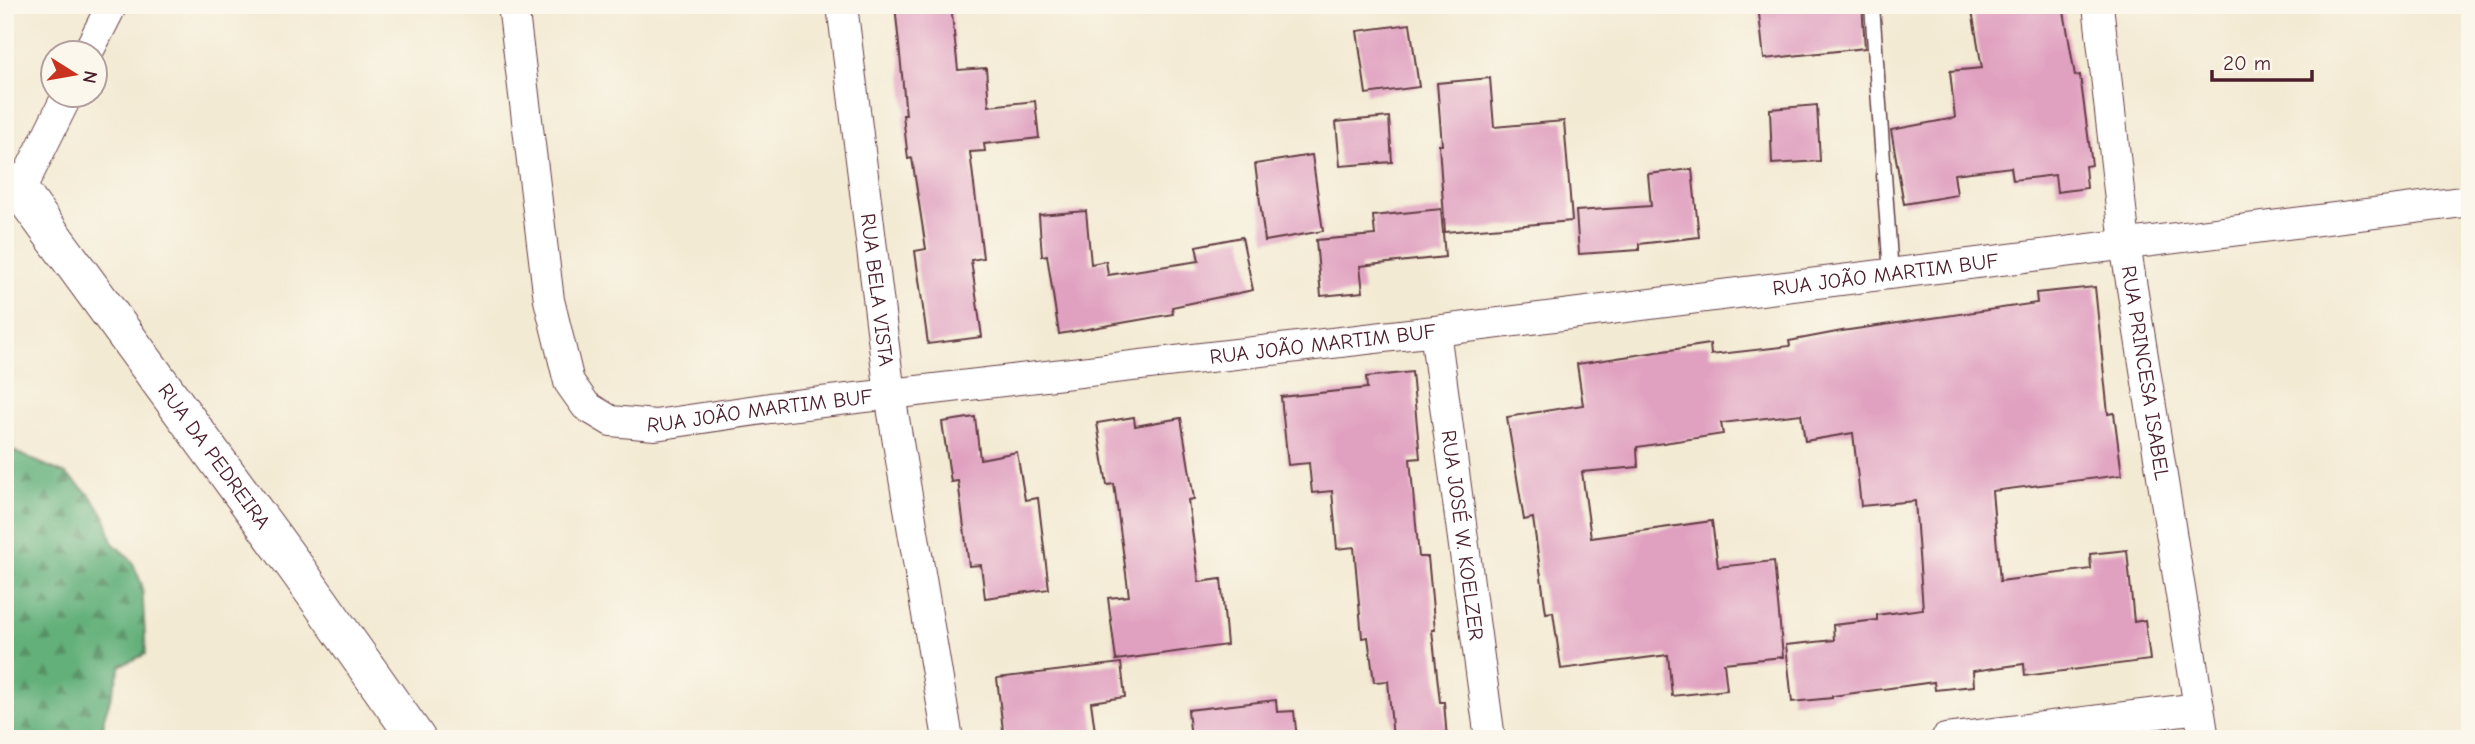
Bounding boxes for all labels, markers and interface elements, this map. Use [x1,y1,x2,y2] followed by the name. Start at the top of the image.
[38,38,108,108] north arrow
[2212,38,2312,82] scale bar
[2223,51,2271,75] text: 20 m
[78,69,102,85] text: N
[856,212,898,368] street label: RUA BELA VISTA
[1771,248,2000,301] street label: RUA JOÃO MARTIM BUF
[2117,264,2175,482] street label: RUA PRINCESA ISABEL
[1208,319,1437,369] street label: RUA JOÃO MARTIM BUF
[153,379,275,534] street label: RUA DA PEDREIRA
[646,384,874,437] street label: RUA JOÃO MARTIM BUF
[1436,428,1489,642] street label: RUA JOSÉ W. KOELZER

